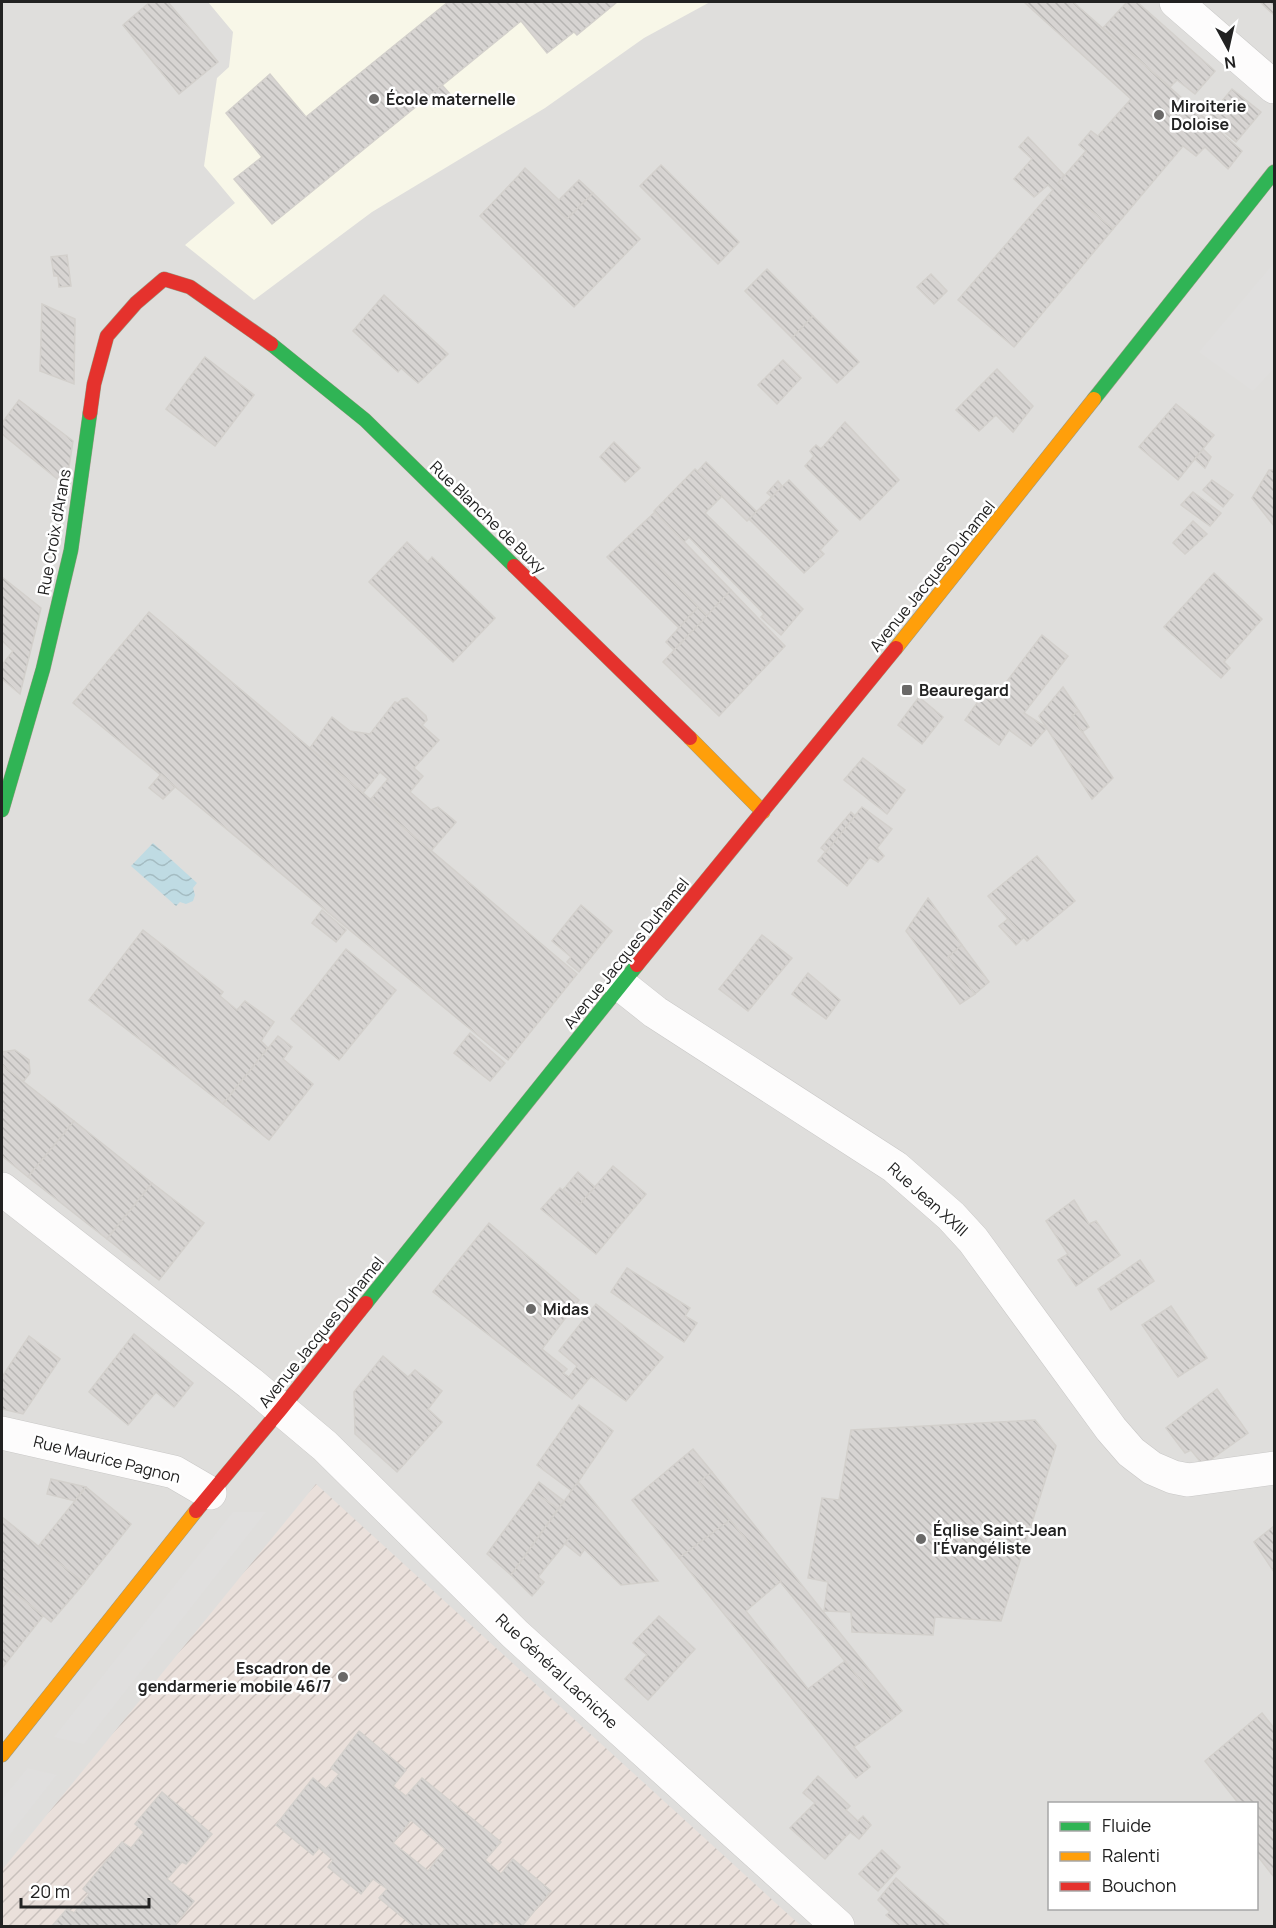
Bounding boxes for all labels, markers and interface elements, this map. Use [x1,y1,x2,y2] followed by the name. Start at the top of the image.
[1198,18,1258,78] north arrow
[1223,51,1237,75] text: N
[386,88,516,110] place label: École maternelle
[367,92,381,106] marker: École maternelle
[1171,95,1247,135] place label: Miroiterie Doloise
[1152,108,1166,122] marker: Miroiterie Doloise
[425,456,551,578] street label: Rue Blanche de Buxy
[32,467,76,597] street label: Rue Croix d'Arans
[864,496,1000,656] street label: Avenue Jacques Duhamel
[919,679,1009,701] place label: Beauregard
[900,683,914,697] marker: Beauregard
[558,873,694,1033] street label: Avenue Jacques Duhamel
[883,1157,973,1241] street label: Rue Jean XXIII
[253,1252,389,1412] street label: Avenue Jacques Duhamel
[543,1298,589,1320] place label: Midas
[524,1302,538,1316] marker: Midas
[31,1430,183,1488] street label: Rue Maurice Pagnon
[933,1519,1067,1559] place label: Église Saint-Jean l'Évangéliste
[914,1532,928,1546] marker: Église Saint-Jean l'Évangéliste
[491,1609,623,1733] street label: Rue Général Lachiche
[138,1657,331,1697] place label: Escadron de gendarmerie mobile 46/7
[336,1670,350,1684] marker: Escadron de gendarmerie mobile 46/7
[1048,1802,1258,1910] legend
[1102,1813,1151,1837] text: Fluide
[1102,1843,1160,1867] text: Ralenti
[21,1871,148,1909] scale bar
[1102,1873,1176,1897] text: Bouchon
[30,1879,70,1903] text: 20 m

